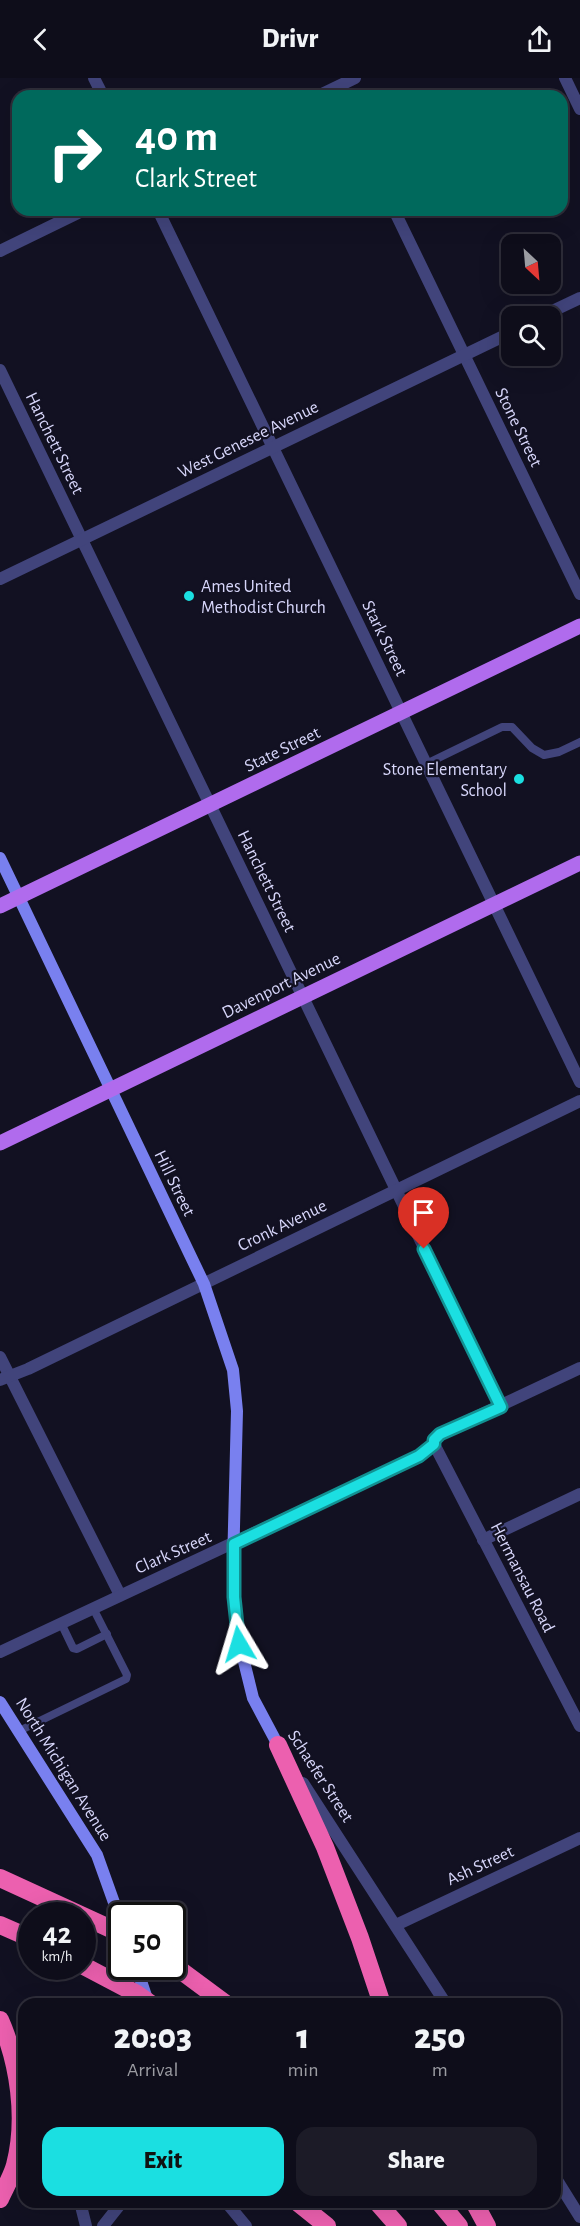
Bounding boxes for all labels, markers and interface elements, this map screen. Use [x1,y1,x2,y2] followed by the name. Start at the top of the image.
[24,23,57,56] icon: back
[523,23,556,56] icon: share
[262,25,318,52] text: Drivr
[36,114,114,192] icon: right
[135,116,218,158] text: 40 m
[135,165,257,192] text: Clark Street
[501,234,561,294] north arrow
[501,234,561,366] map controls
[501,306,561,366] button: search
[491,385,545,470] street label: Stone Street
[22,390,87,497] street label: Hanchett Street
[175,398,322,482] street label: West Genesee Avenue
[201,578,326,617] place label: Ames United Methodist Church
[182,589,196,603] marker: Ames United Methodist Church
[358,598,410,679] street label: Stark Street
[242,724,323,776] street label: State Street
[383,761,507,800] place label: Stone Elementary School
[512,772,526,786] marker: Stone Elementary School
[234,828,299,935] street label: Hanchett Street
[219,949,344,1022] street label: Davenport Avenue
[150,1148,198,1219] street label: Hill Street
[398,1187,449,1249] pin
[407,1196,440,1229] icon: arrive
[235,1197,330,1255] street label: Cronk Avenue
[487,1520,558,1635] street label: Hermansau Road
[133,1528,214,1578] street label: Clark Street
[207,1612,271,1676] position arrow
[12,1695,115,1844] street label: North Michigan Avenue
[284,1727,357,1826] street label: Schaefer Street
[444,1842,517,1889] street label: Ash Street
[108,1902,186,1980] speed limit sign: 50
[42,1919,72,1949] text: 42
[42,1949,72,1964] text: km/h
[113,2019,192,2055] text: 20:03
[296,2019,310,2055] text: 1
[414,2019,466,2055] text: 250
[127,2060,178,2080] text: Arrival
[287,2060,319,2080] text: min
[432,2060,448,2080] text: m
[42,2127,284,2196] button: Exit
[296,2127,537,2196] button: Share

